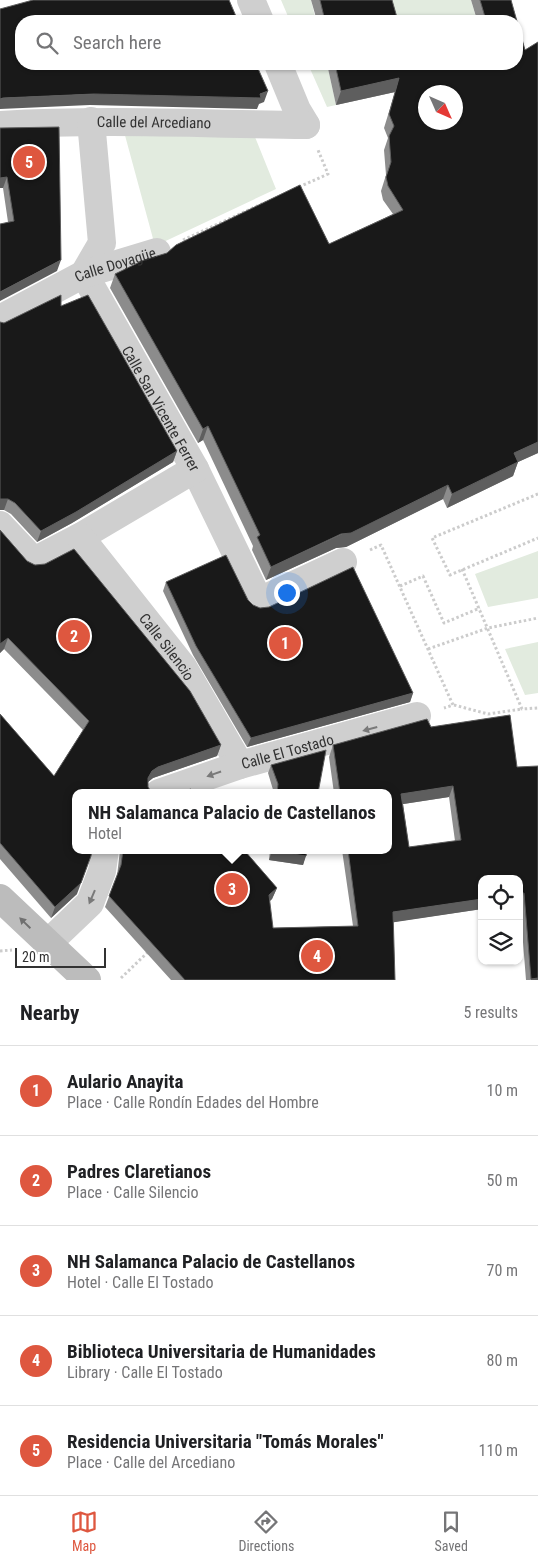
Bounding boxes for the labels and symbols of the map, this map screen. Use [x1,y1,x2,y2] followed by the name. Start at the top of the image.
[418,85,463,130] north arrow
[97,113,211,132] street label: Calle del Arcediano
[13,143,45,181] pin: 5
[72,244,158,286] street label: Calle Doyagüe
[118,343,204,475] street label: Calle San Vicente Ferrer
[274,580,300,606] your location
[135,610,198,684] street label: Calle Silencio
[58,617,90,655] pin: 2
[269,624,301,662] pin: 1
[362,725,377,733] one-way arrow
[239,730,336,773] street label: Calle El Tostado
[206,771,221,778] one-way arrow
[216,870,248,908] pin: 3
[87,890,95,904] one-way arrow
[19,917,31,929] one-way arrow
[301,937,333,975] pin: 4
[15,945,106,968] scale bar

